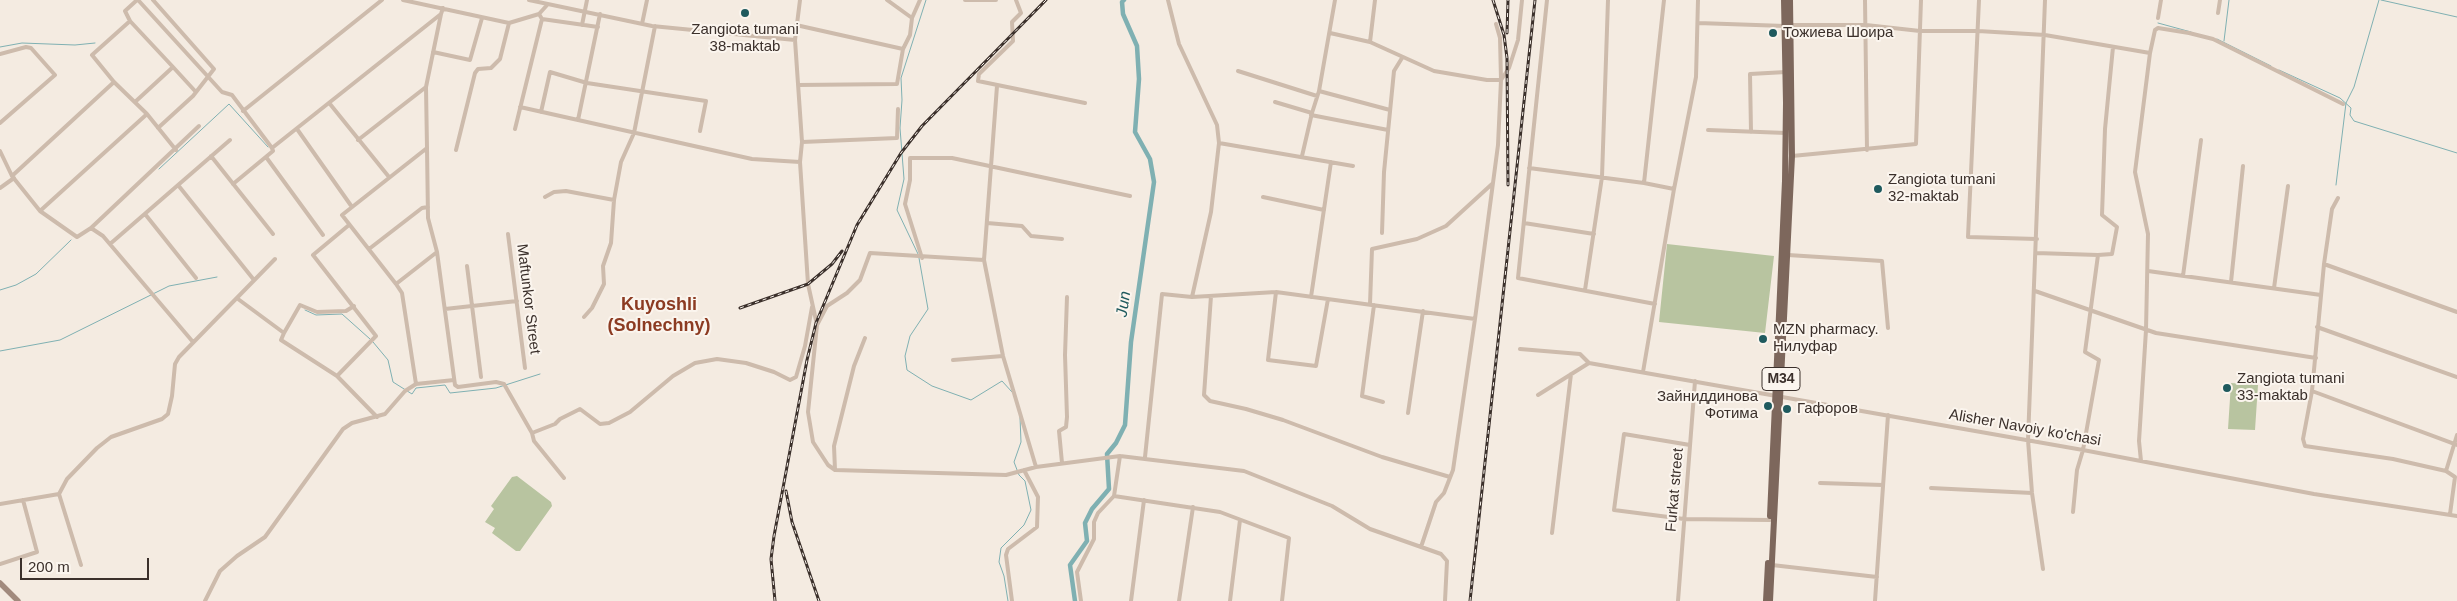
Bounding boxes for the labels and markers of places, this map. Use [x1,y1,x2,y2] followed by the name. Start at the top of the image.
[739,7,751,19] marker: Zangiota tumani 38-maktab
[691,21,799,56] place label: Zangiota tumani 38-maktab
[1783,24,1893,42] place label: Тожиева Шоира
[1767,27,1779,39] marker: Тожиева Шоира
[1888,171,1996,206] place label: Zangiota tumani 32-maktab
[1872,183,1884,195] marker: Zangiota tumani 32-maktab
[1773,321,1879,356] place label: MZN pharmacy. Нилуфар
[1757,333,1769,345] marker: MZN pharmacy. Нилуфар
[2237,370,2345,405] place label: Zangiota tumani 33-maktab
[2221,382,2233,394] marker: Zangiota tumani 33-maktab
[1657,388,1758,423] place label: Зайниддинова Фотима
[1762,400,1774,412] marker: Зайниддинова Фотима
[1797,400,1858,418] place label: Гафоров
[1781,403,1793,415] marker: Гафоров

